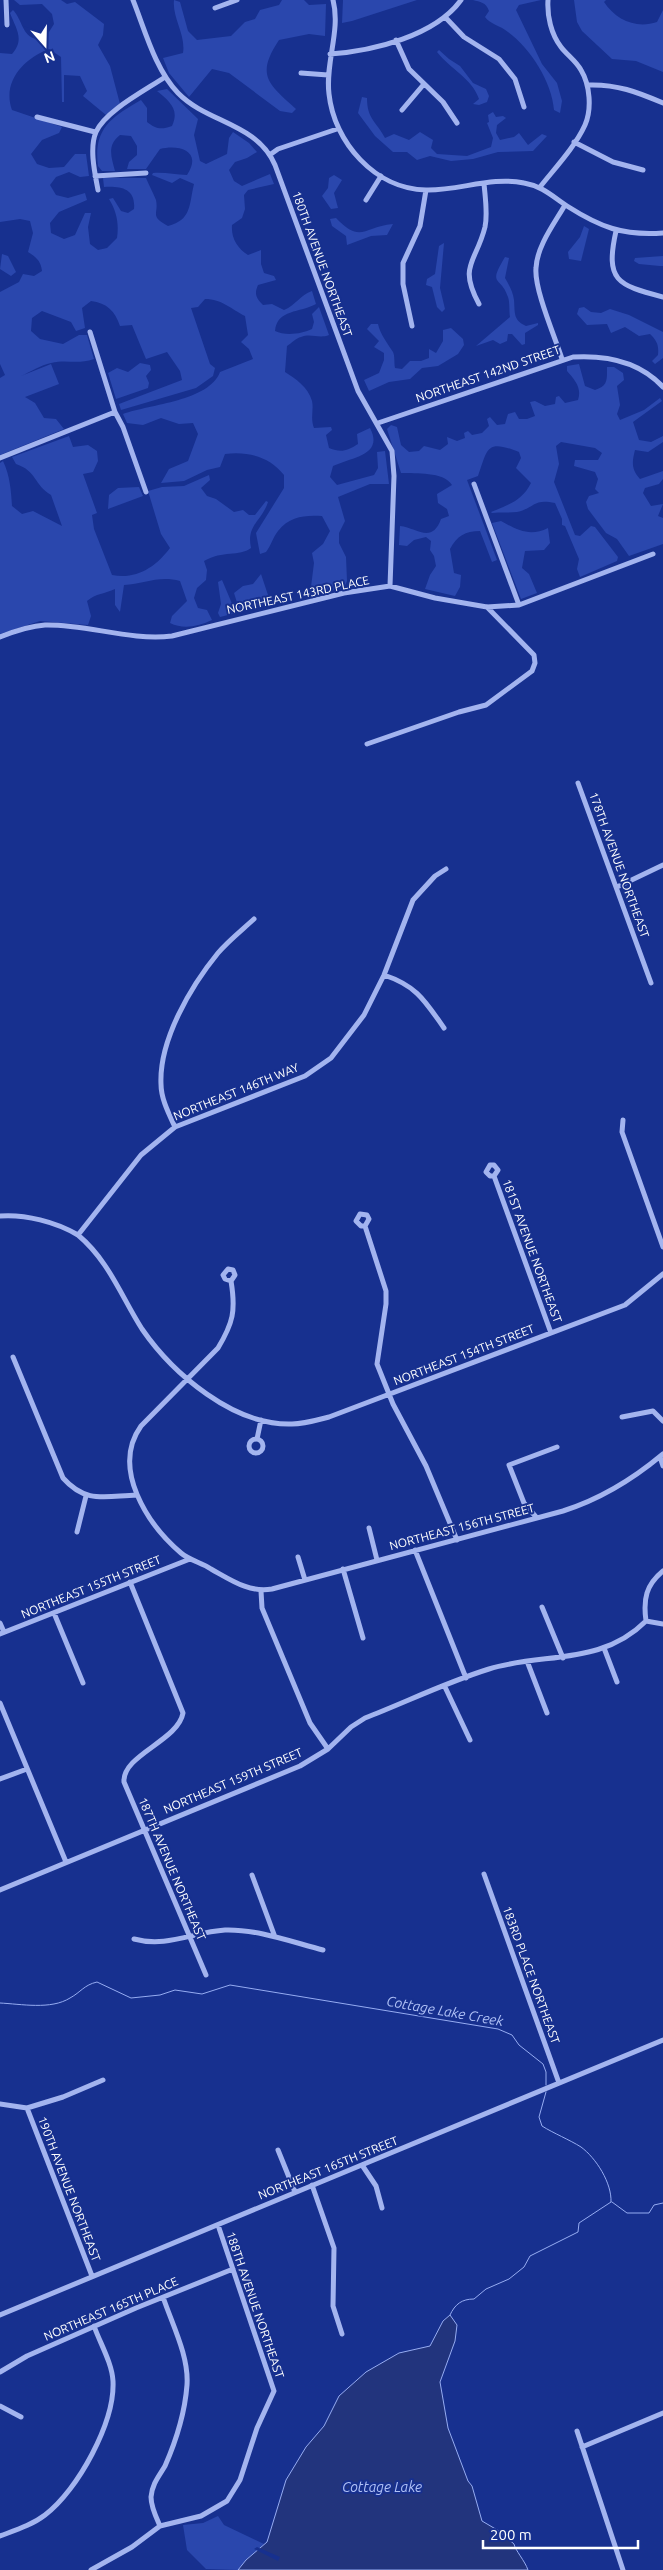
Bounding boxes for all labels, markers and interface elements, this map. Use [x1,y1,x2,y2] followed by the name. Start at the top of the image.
[20,20,70,70] north arrow
[42,48,57,67] text: N
[290,189,355,339] street label: 180TH AVENUE NORTHEAST
[414,343,562,404] street label: NORTHEAST 142ND STREET
[225,573,371,616] street label: NORTHEAST 143RD PLACE
[587,790,652,940] street label: 178TH AVENUE NORTHEAST
[171,1060,300,1123] street label: NORTHEAST 146TH WAY
[500,1177,565,1325] street label: 181ST AVENUE NORTHEAST
[392,1322,536,1387] street label: NORTHEAST 154TH STREET
[388,1501,536,1552] street label: NORTHEAST 156TH STREET
[19,1552,163,1621] street label: NORTHEAST 155TH STREET
[161,1745,305,1816] street label: NORTHEAST 159TH STREET
[136,1795,209,1943] street label: 187TH AVENUE NORTHEAST
[500,1904,563,2046] street label: 183RD PLACE NORTHEAST
[385,1993,506,2029] water label: Cottage Lake Creek
[36,2115,103,2263] street label: 190TH AVENUE NORTHEAST
[256,2133,400,2202] street label: NORTHEAST 165TH STREET
[224,2230,287,2380] street label: 188TH AVENUE NORTHEAST
[42,2274,180,2343] street label: NORTHEAST 165TH PLACE
[342,2479,422,2495] water label: Cottage Lake
[483,2518,638,2550] scale bar
[490,2526,532,2543] text: 200 m

